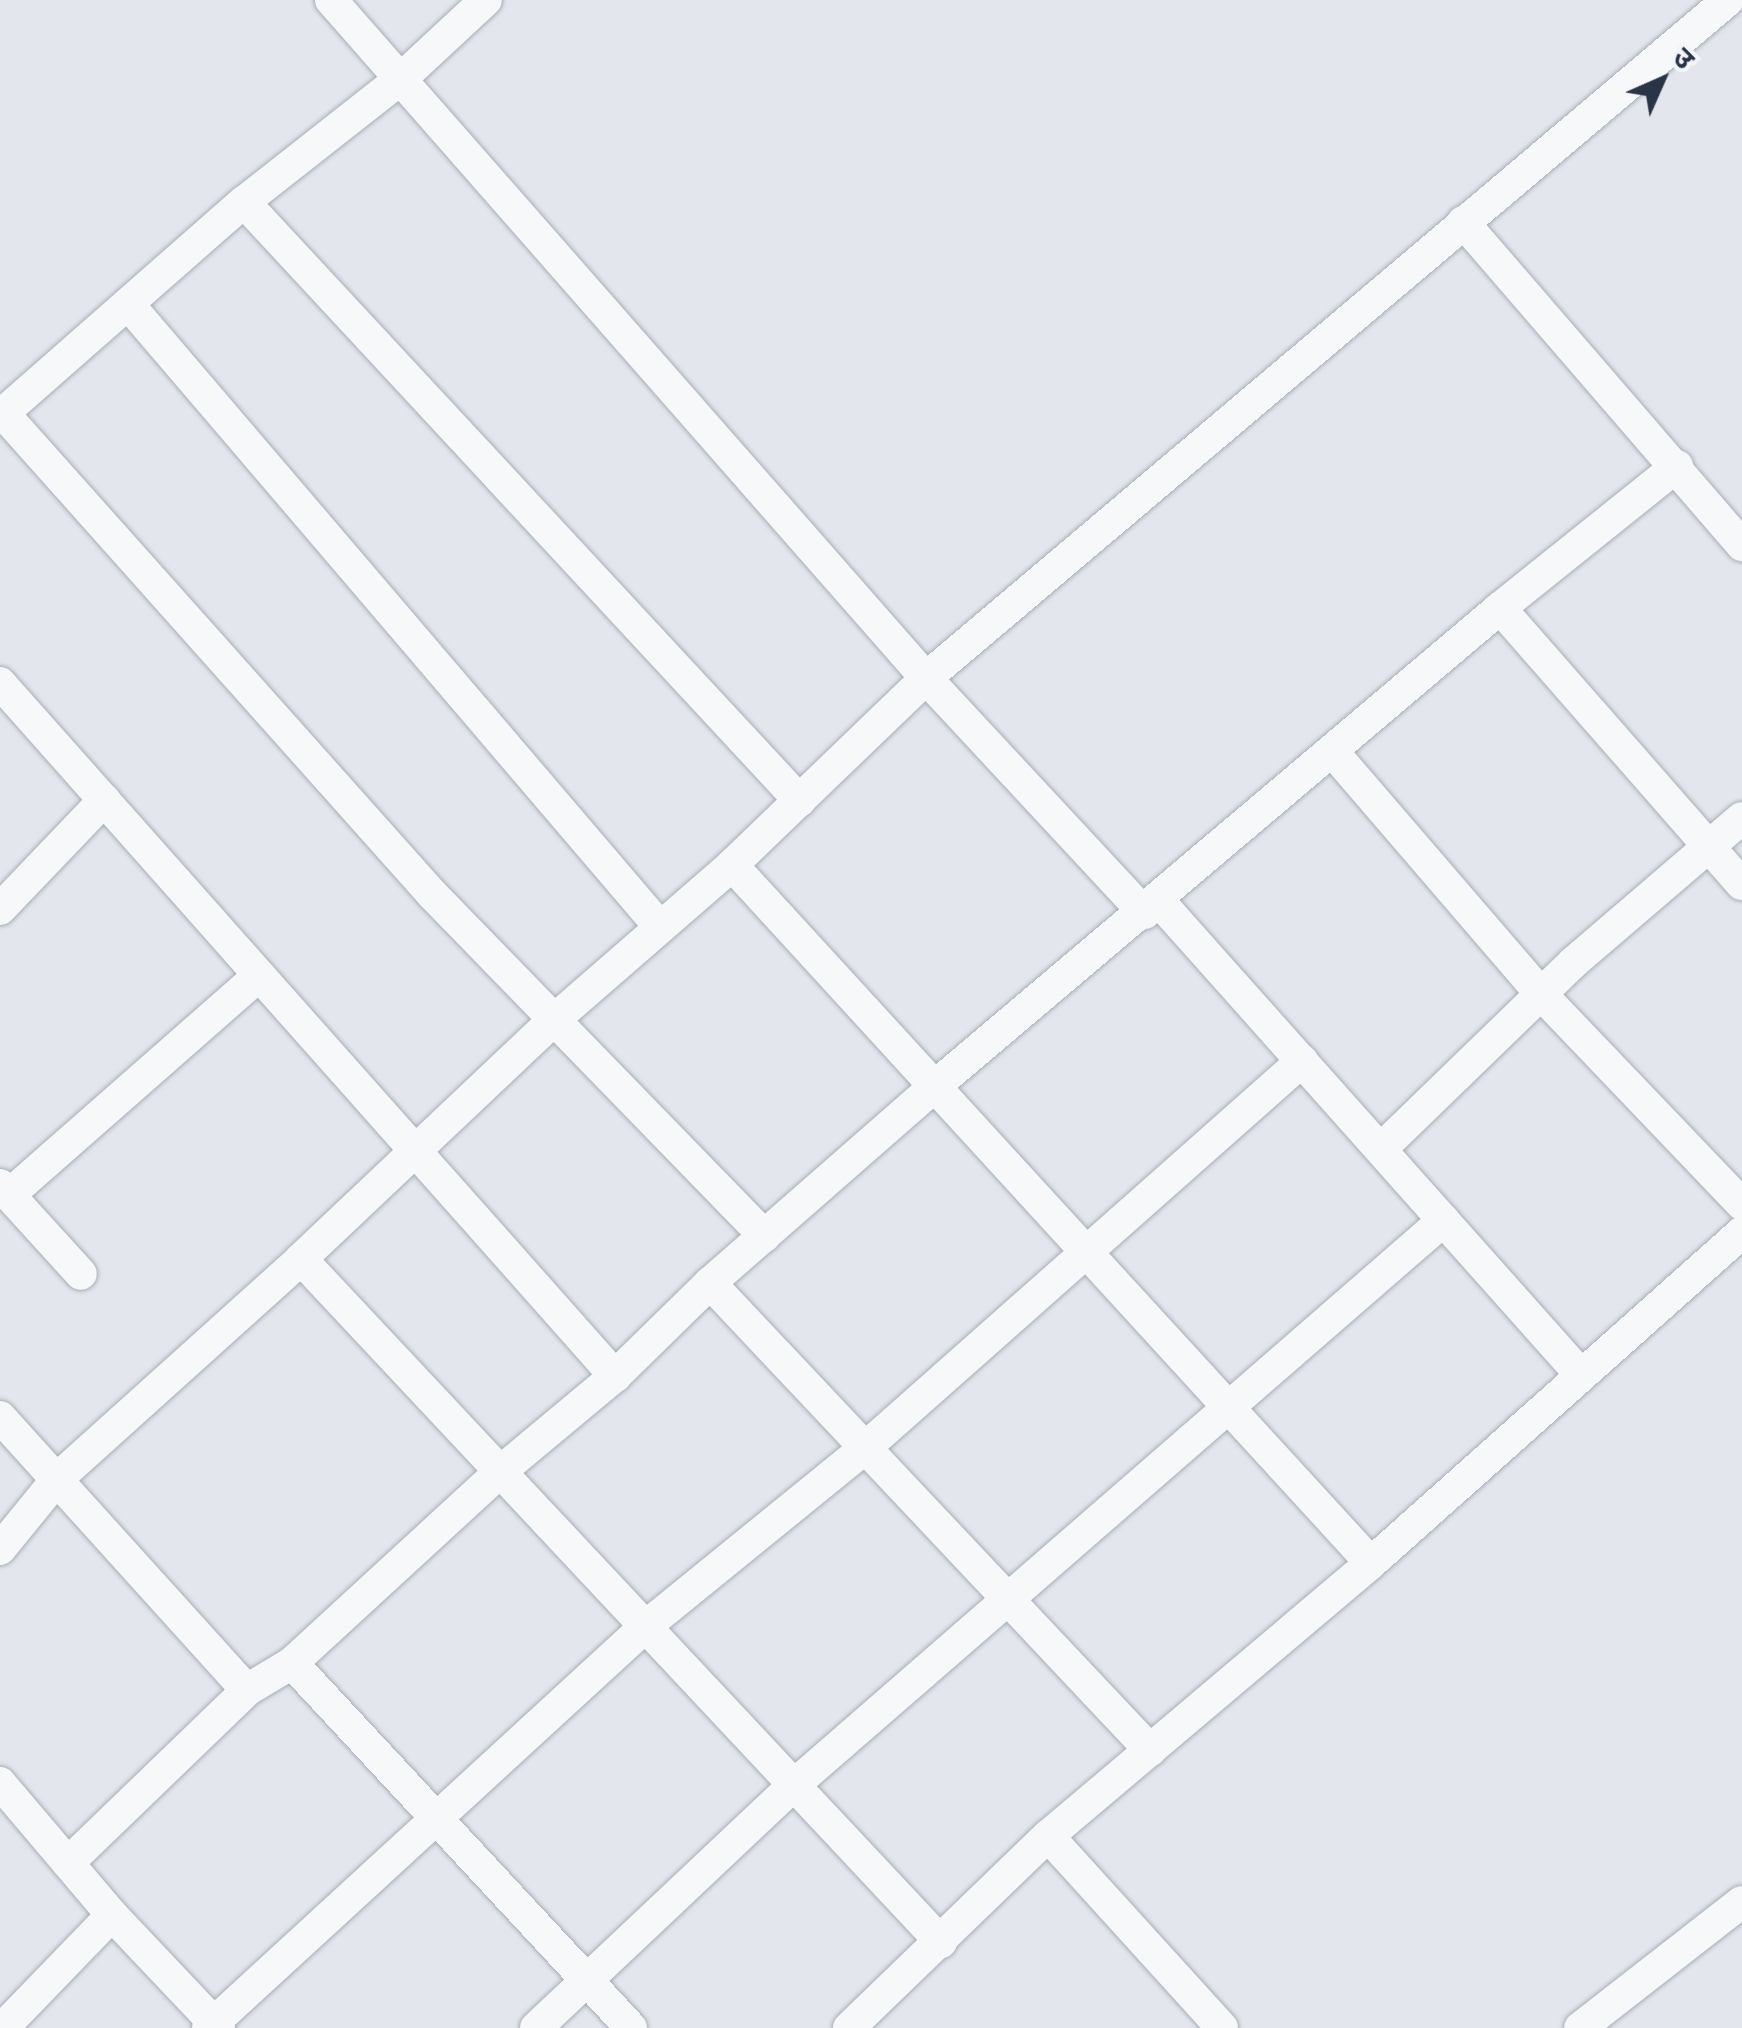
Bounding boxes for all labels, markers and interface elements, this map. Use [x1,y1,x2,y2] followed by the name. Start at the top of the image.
[1612,30,1712,130] north arrow
[1665,41,1701,77] text: उ

